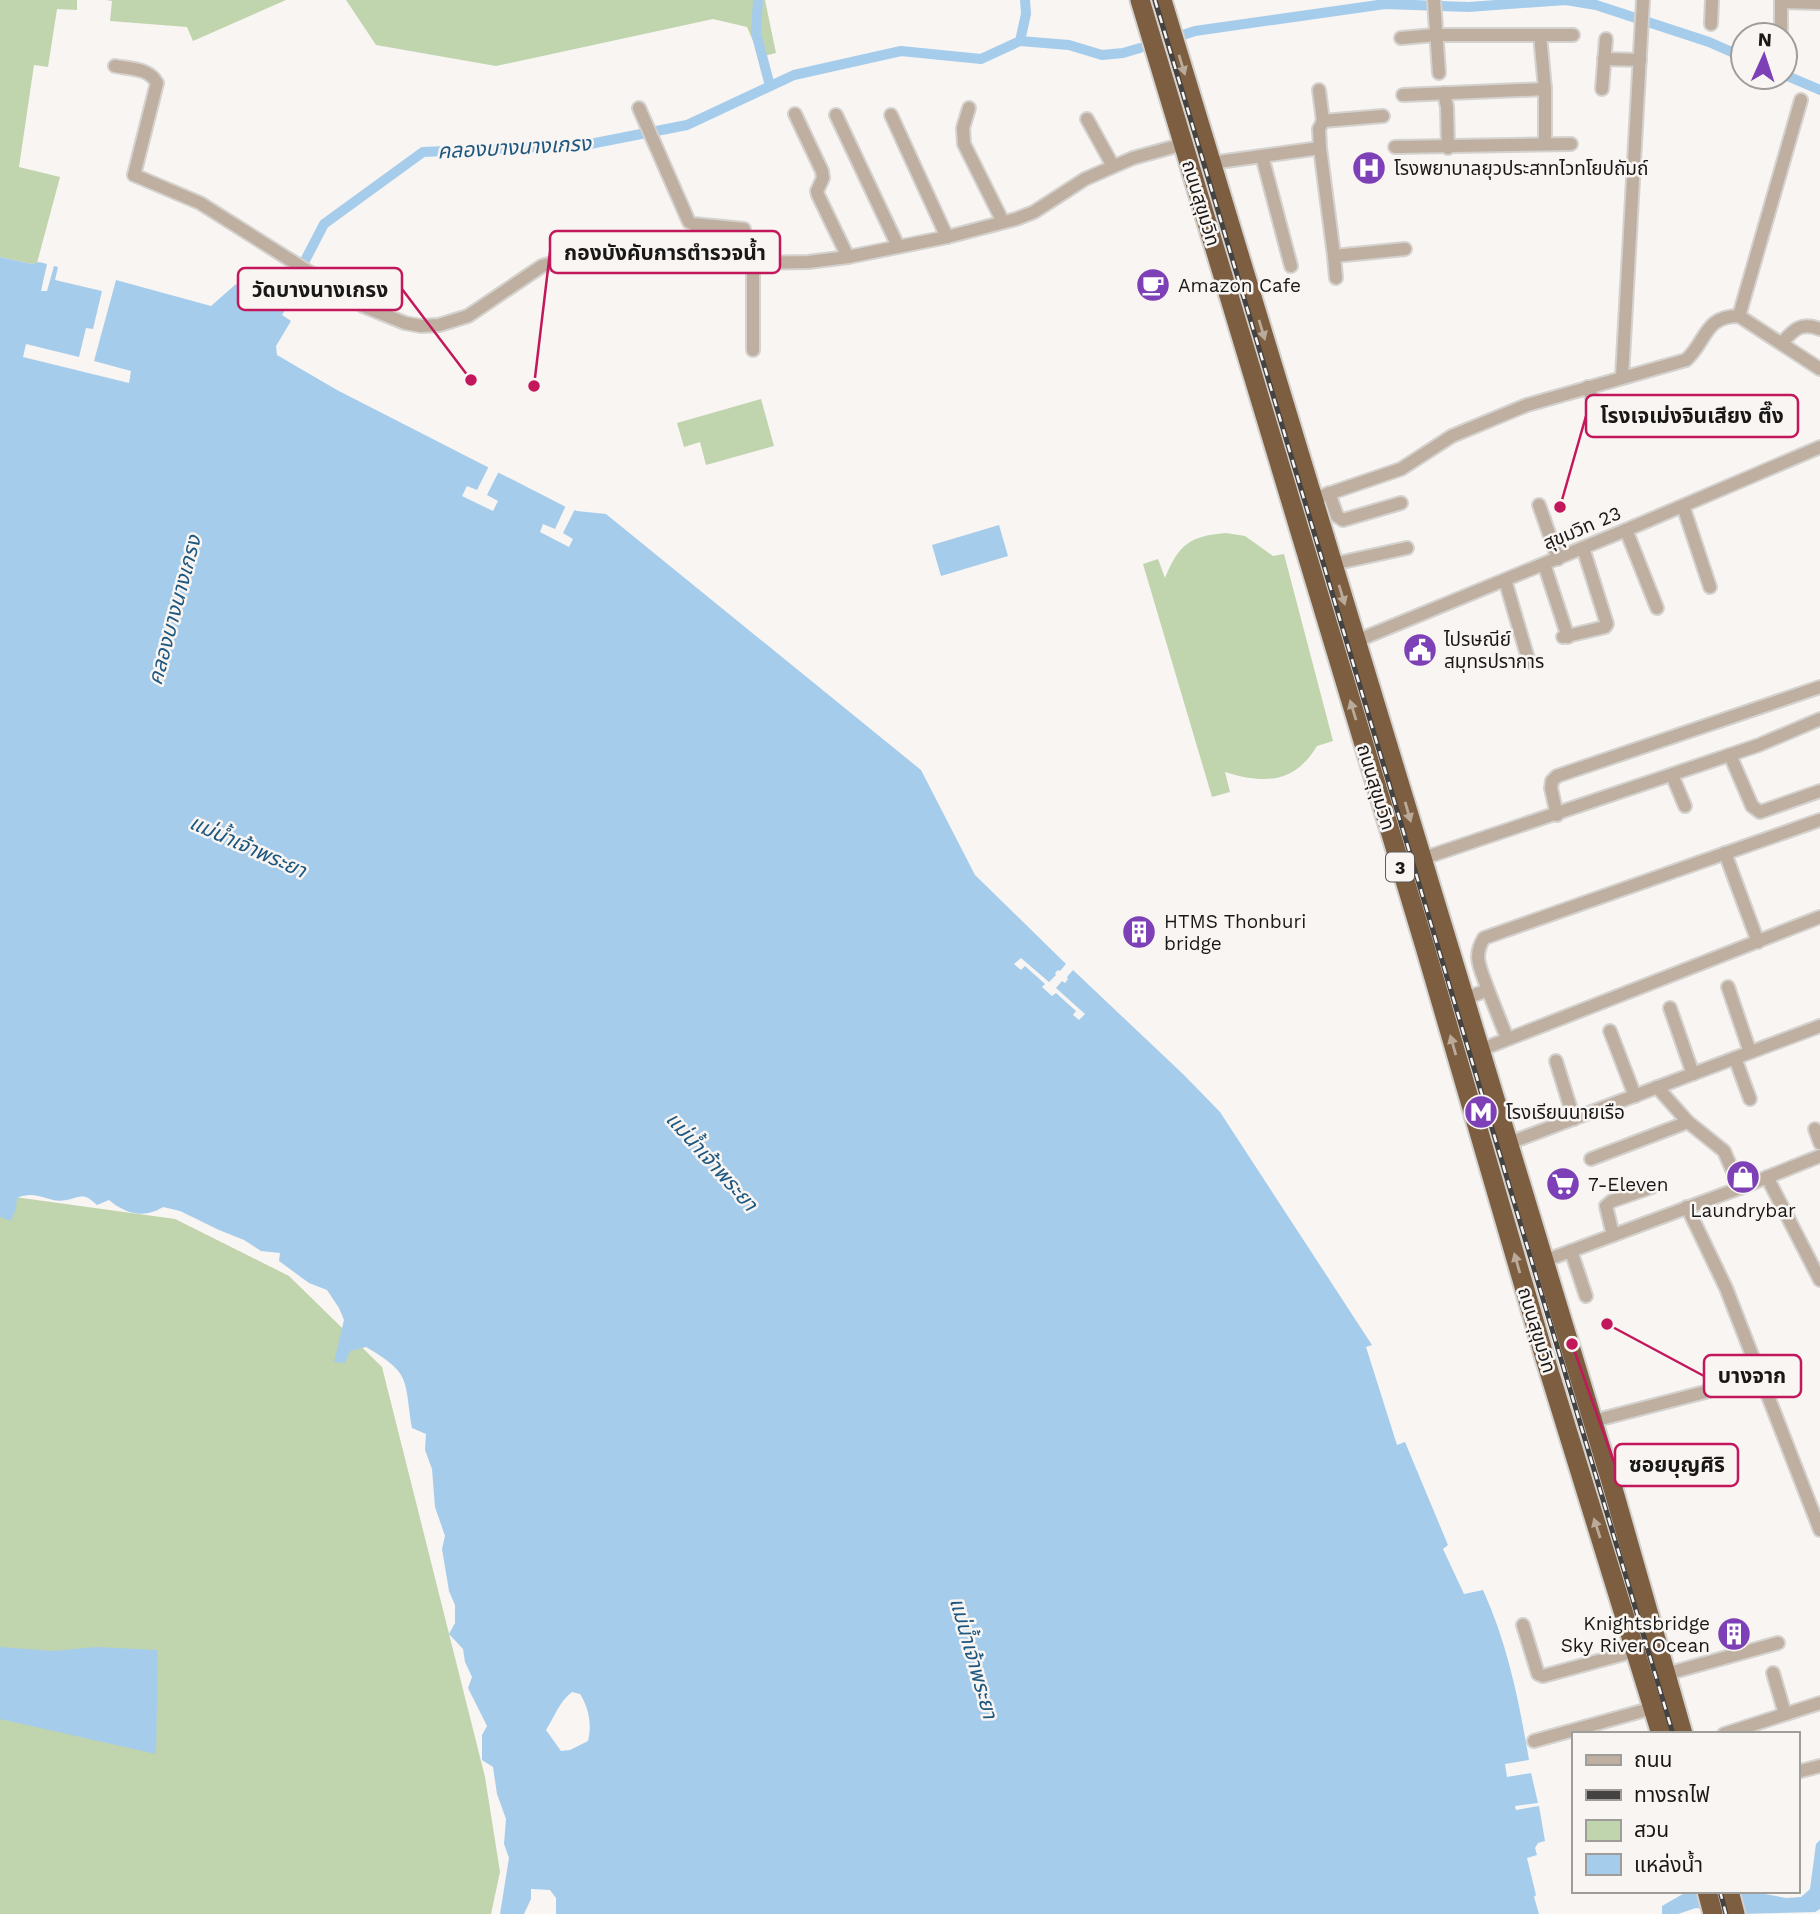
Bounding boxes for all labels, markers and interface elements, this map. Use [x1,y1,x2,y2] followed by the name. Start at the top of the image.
[1729,21,1799,91] north arrow
[1757,28,1773,51] text: N
[1177,55,1187,76] one-way arrow
[437,130,593,164] water label: คลองบางนางเกรง
[1350,149,1388,187] hospital icon: โรงพยาบาลยุวประสาทไวทโยปถัมถ์
[1177,157,1225,249] street label: ถนนสุขุมวิท
[1394,157,1648,180] place label: โรงพยาบาลยุวประสาทไวทโยปถัมถ์
[550,231,780,273] callout: กองบังคับการตำรวจน้ำ
[564,238,766,265] text: กองบังคับการตำรวจน้ำ
[1134,266,1172,304] cafe icon: Amazon Cafe
[238,268,402,310] callout: วัดบางนางเกรง
[1178,274,1301,297] place label: Amazon Cafe
[252,277,388,302] text: วัดบางนางเกรง
[1257,320,1268,341] one-way arrow
[1586,395,1798,437] callout: โรงเจเม่งจินเสียง ตึ๊ง
[1600,401,1784,428] text: โรงเจเม่งจินเสียง ตึ๊ง
[1540,501,1624,555] street label: สุขุมวิท 23
[142,531,206,687] water label: คลองบางนางเกรง
[1338,584,1348,605] one-way arrow
[1443,628,1544,673] place label: ไปรษณีย์ สมุทรปราการ
[1401,631,1439,669] public building icon: ไปรษณีย์ สมุทรปราการ
[1347,699,1358,720] one-way arrow
[1352,741,1400,833] street label: ถนนสุขุมวิท
[1403,802,1414,824] one-way arrow
[186,807,312,883] water label: แม่น้ำเจ้าพระยา
[1386,852,1414,882] road number: 3
[1164,910,1306,955] place label: HTMS Thonburi bridge
[1120,913,1158,951] building icon: HTMS Thonburi bridge
[1448,1034,1458,1055] one-way arrow
[1462,1093,1500,1131] metro station icon: โรงเรียนนายเรือ
[1506,1101,1625,1124] place label: โรงเรียนนายเรือ
[661,1105,765,1217] water label: แม่น้ำเจ้าพระยา
[1724,1158,1762,1196] shop icon: Laundrybar
[1544,1165,1582,1203] supermarket icon: 7-Eleven
[1588,1173,1669,1196] place label: 7-Eleven
[1690,1199,1796,1222] place label: Laundrybar
[1512,1253,1522,1274] one-way arrow
[1513,1284,1561,1376] street label: ถนนสุขุมวิท
[1704,1355,1801,1397] callout: บางจาก
[1718,1363,1786,1388] text: บางจาก
[1615,1444,1738,1486] callout: ซอยบุญศิริ
[1629,1452,1725,1478] text: ซอยบุญศิริ
[1591,1518,1602,1539] one-way arrow
[945,1594,1005,1723] water label: แม่น้ำเจ้าพระยา
[1561,1612,1710,1657] place label: Knightsbridge Sky River Ocean
[1715,1615,1753,1653] building icon: Knightsbridge Sky River Ocean
[1572,1732,1799,1893] legend
[1634,1747,1672,1772] text: ถนน
[1634,1782,1710,1807] text: ทางรถไฟ
[1634,1817,1669,1842] text: สวน
[1634,1850,1703,1877] text: แหล่งน้ำ

